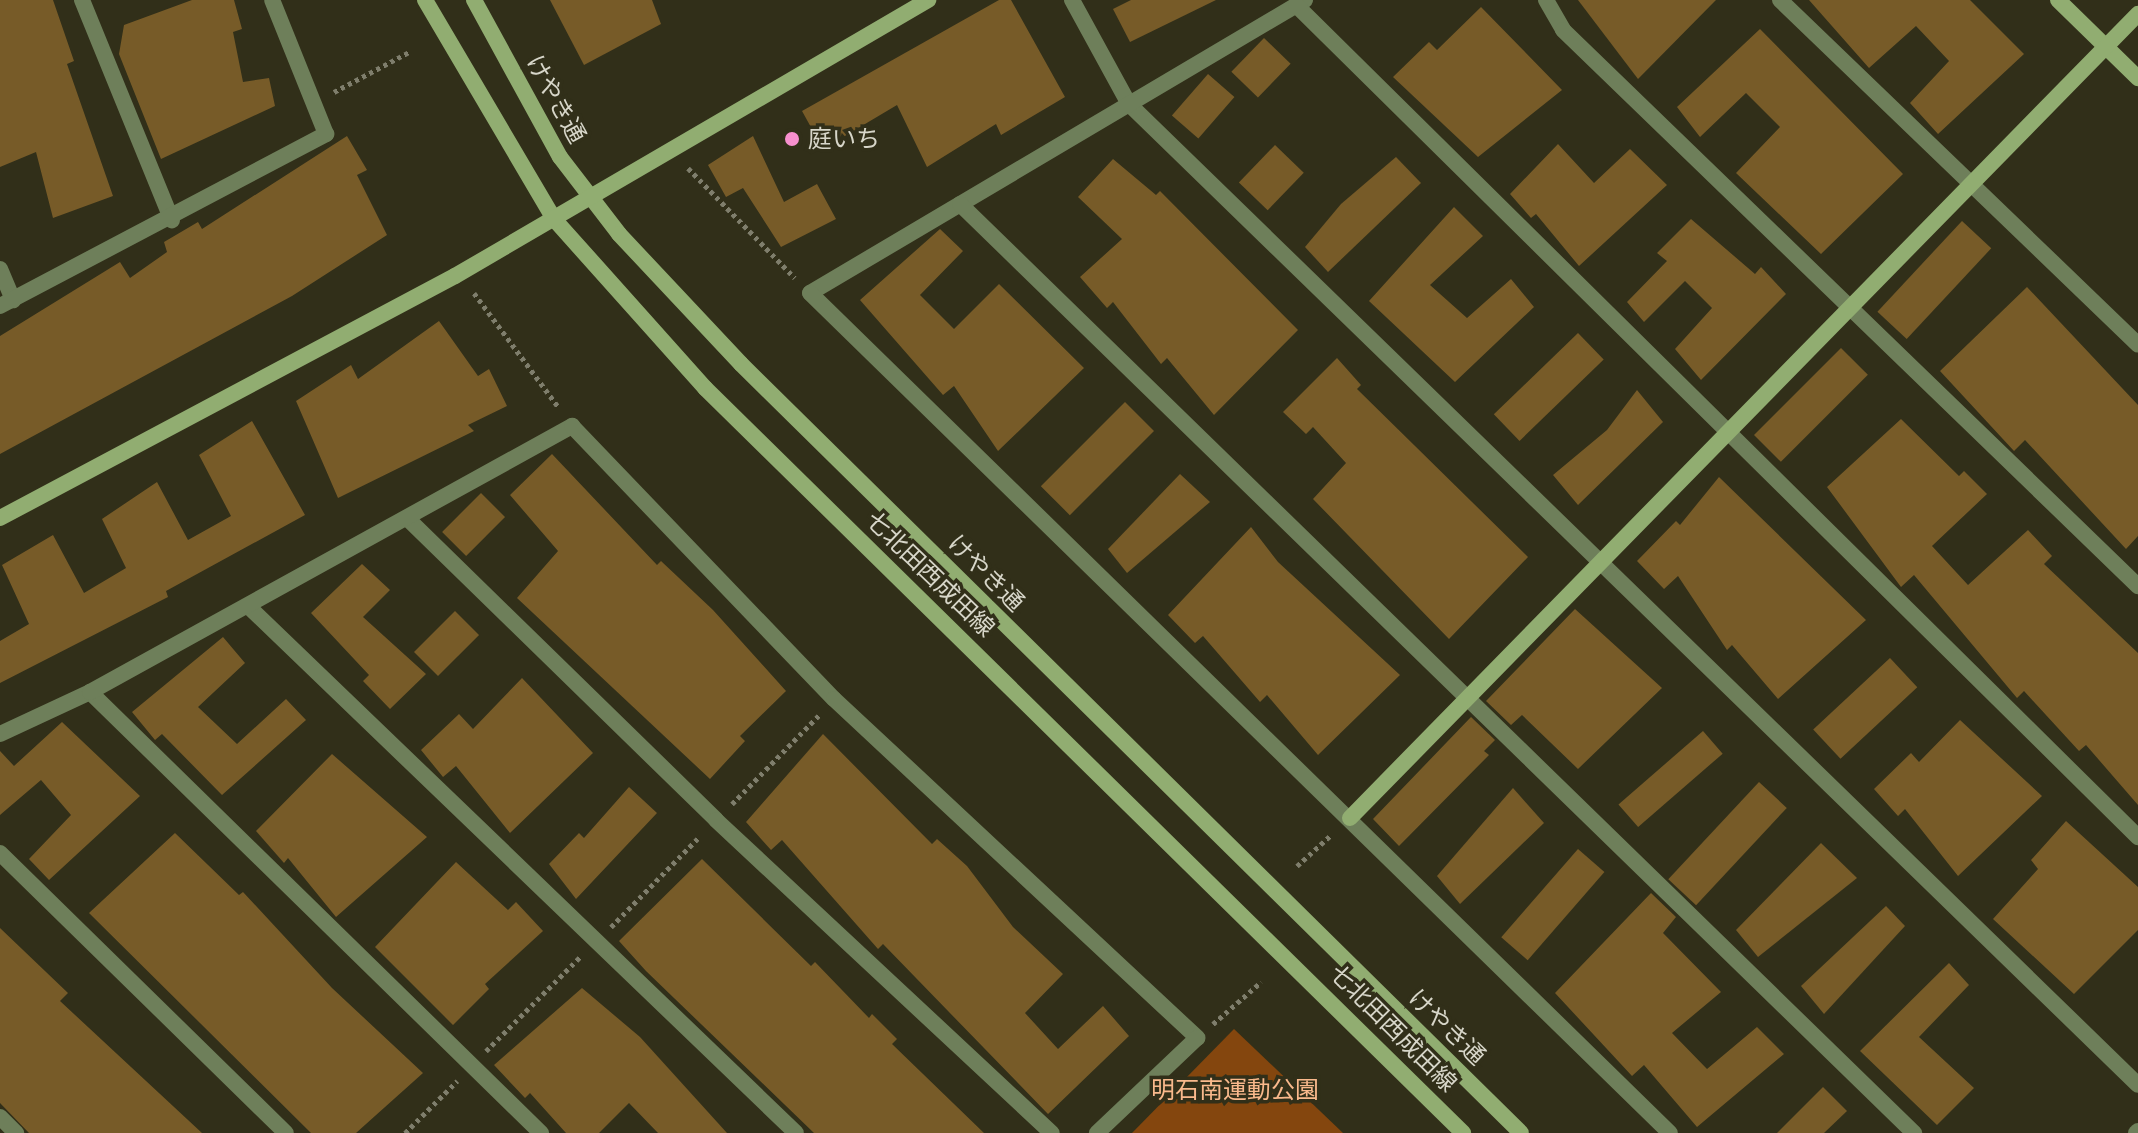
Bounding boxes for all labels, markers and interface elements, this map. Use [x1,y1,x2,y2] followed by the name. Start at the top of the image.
[520,50,592,148] street label: けやき通
[808,125,880,153] place label: 庭いち
[783,130,801,148] marker: 庭いち
[860,505,1000,643] street label: 七北田西成田線
[942,529,1030,617] street label: けやき通
[1323,958,1463,1098] street label: 七北田西成田線
[1402,983,1492,1071] street label: けやき通
[1151,1076,1319,1104] park label: 明石南運動公園

